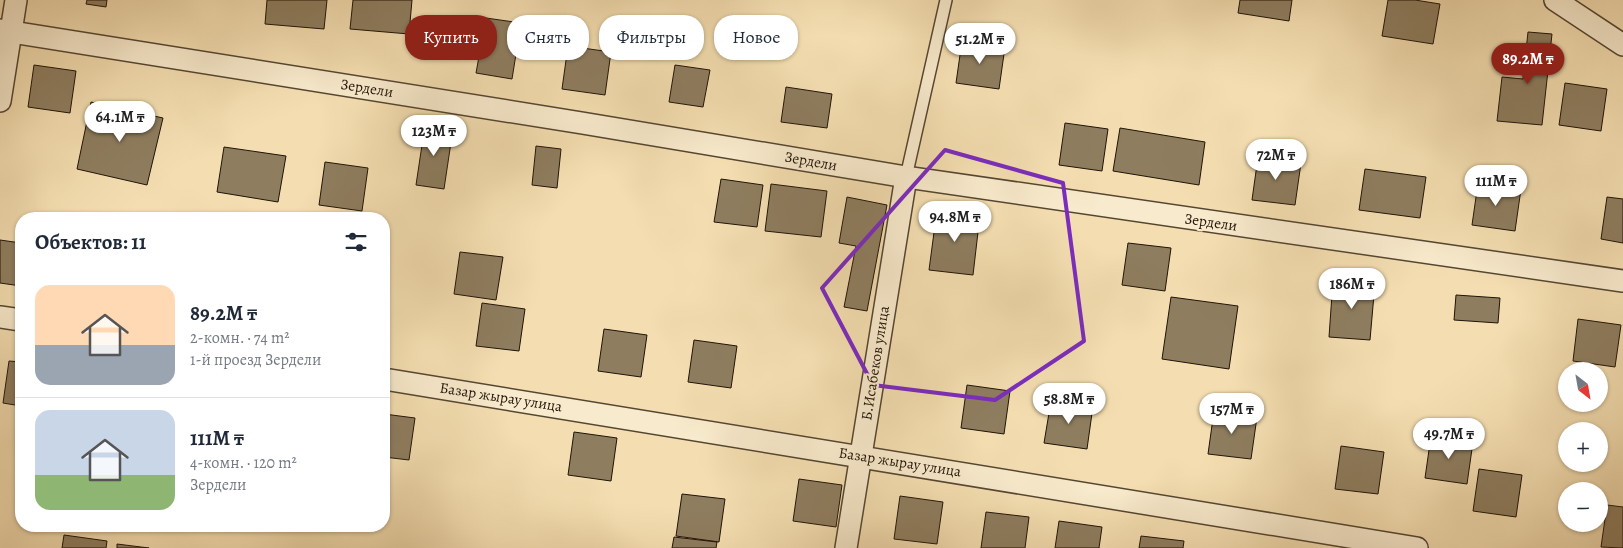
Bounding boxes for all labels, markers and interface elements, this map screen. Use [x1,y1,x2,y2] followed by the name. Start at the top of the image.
[405,15,497,60] chip: Купить
[507,15,589,60] chip: Снять
[599,15,704,60] chip: Фильтры
[714,15,798,60] chip: Новое
[934,22,1026,65] pin: 51.2M ₸
[956,28,1004,50] text: 51.2M ₸
[1482,42,1574,85] pin: 89.2M ₸
[1502,48,1554,70] text: 89.2M ₸
[339,74,395,102] street label: Зердели
[74,100,166,143] pin: 64.1M ₸
[95,106,145,128] text: 64.1M ₸
[393,114,475,157] pin: 123M ₸
[412,120,456,142] text: 123M ₸
[1241,138,1311,181] pin: 72M ₸
[1257,144,1295,166] text: 72M ₸
[783,147,839,175] street label: Зердели
[1455,164,1537,207] pin: 111M ₸
[1475,170,1517,192] text: 111M ₸
[909,200,1001,243] pin: 94.8M ₸
[929,206,981,228] text: 94.8M ₸
[1183,208,1239,236] street label: Зердели
[35,228,146,256] text: Объектов: 11
[342,228,370,256] icon: filters
[1311,268,1393,310] pin: 186M ₸
[1330,273,1374,295] text: 186M ₸
[190,299,257,327] text: 89.2M ₸
[856,304,894,422] street label: Б.Исабеков улица
[75,305,135,365] icon: home
[190,327,290,349] text: 2-комн. · 74 m²
[190,349,321,371] text: 1-й проезд Зердели
[1558,362,1608,412] north arrow
[1558,362,1608,532] map controls
[438,377,564,417] street label: Базар жырау улица
[1023,382,1115,425] pin: 58.8M ₸
[1044,388,1094,410] text: 58.8M ₸
[1191,392,1273,435] pin: 157M ₸
[1210,398,1254,420] text: 157M ₸
[1403,418,1495,460] pin: 49.7M ₸
[1558,422,1608,472] button: +
[1424,423,1474,445] text: 49.7M ₸
[190,424,244,452] text: 111M ₸
[75,430,135,490] icon: home
[837,442,963,482] street label: Базар жырау улица
[190,452,297,474] text: 4-комн. · 120 m²
[190,474,246,496] text: Зердели
[1558,482,1608,532] button: −

